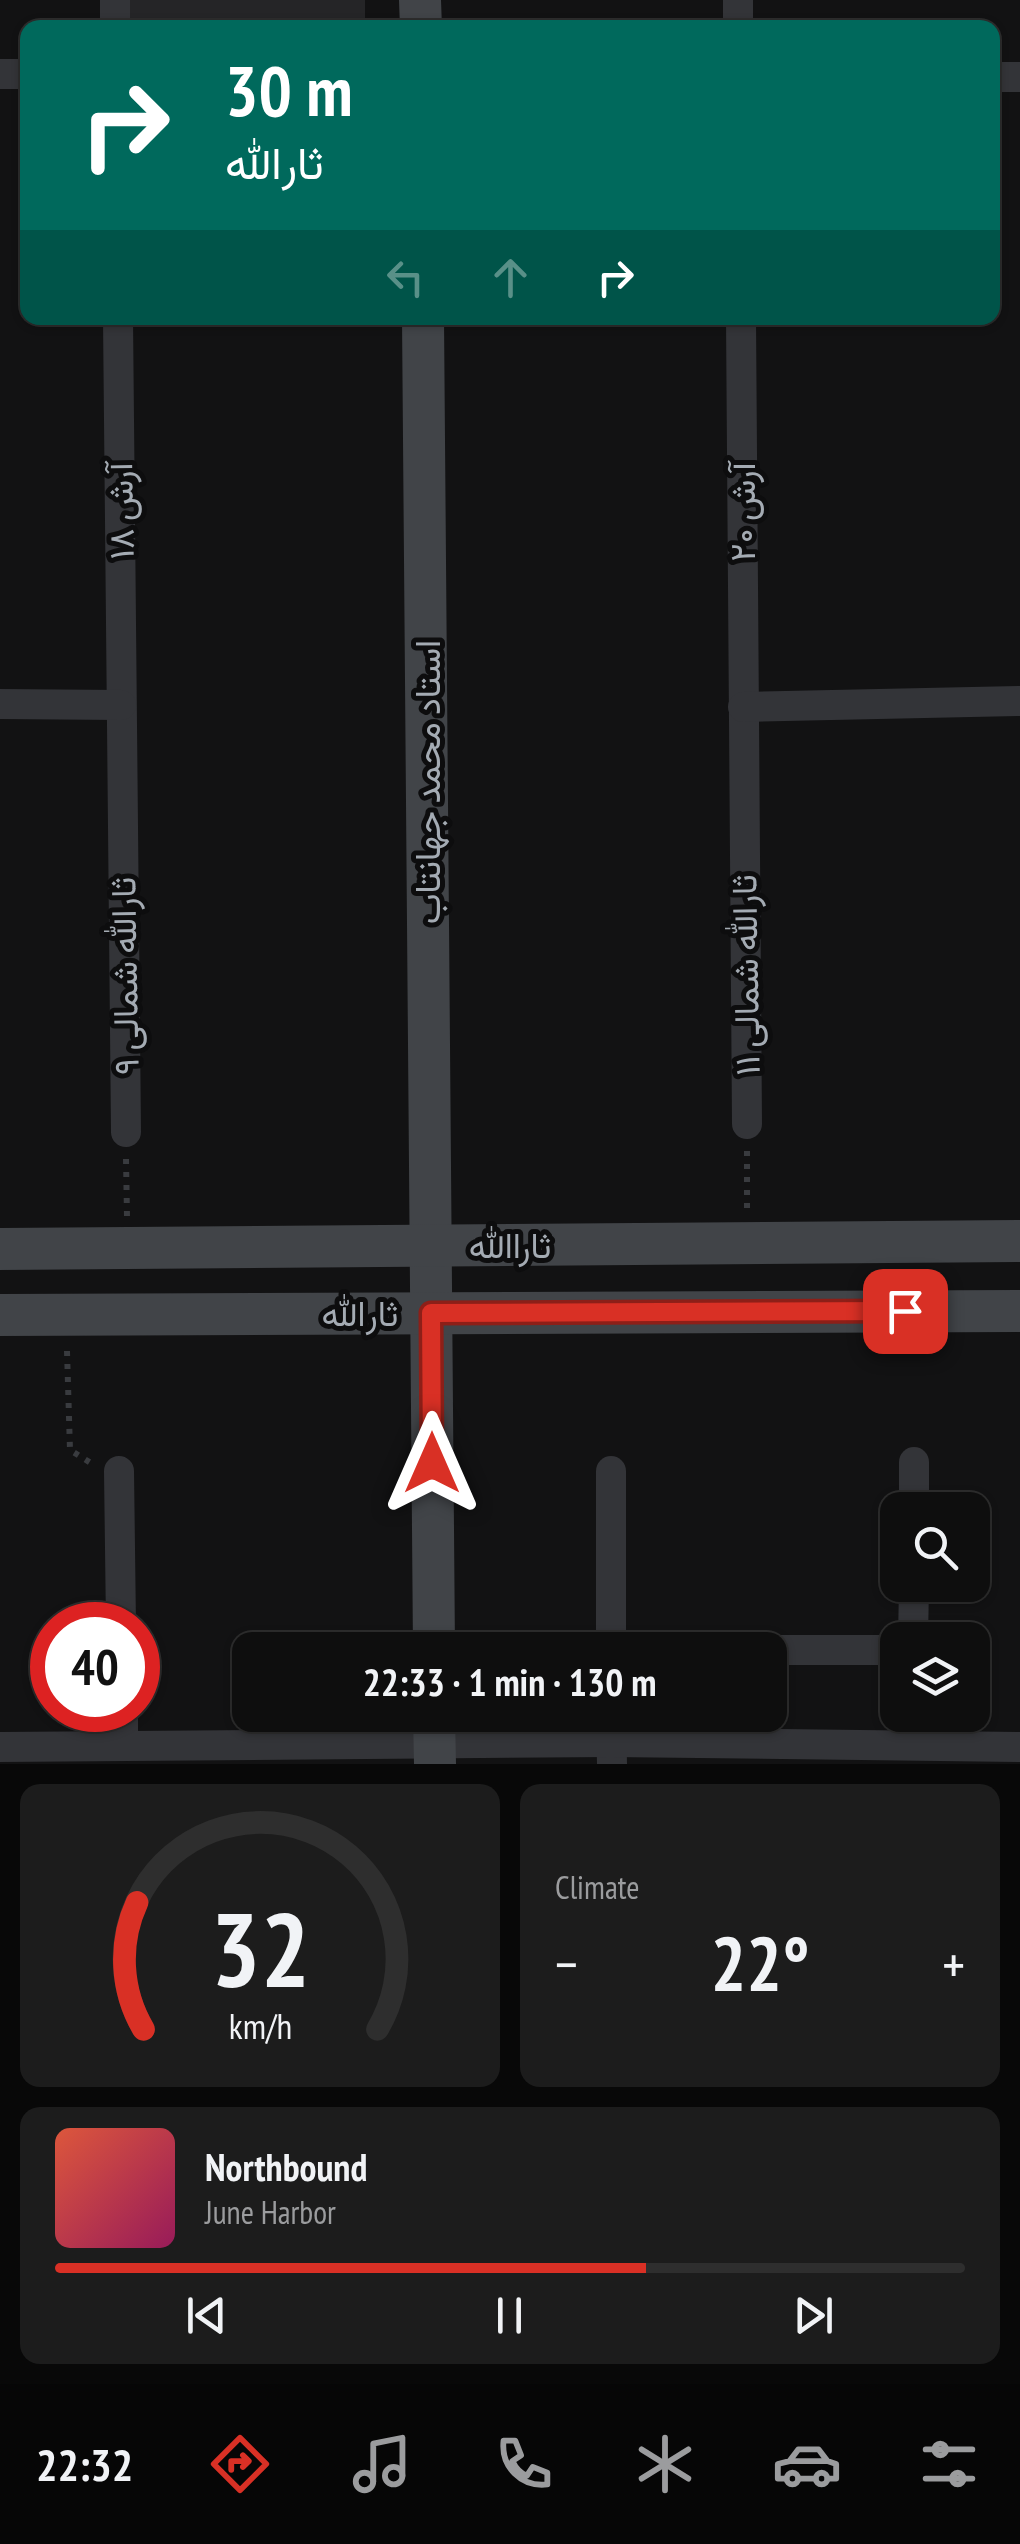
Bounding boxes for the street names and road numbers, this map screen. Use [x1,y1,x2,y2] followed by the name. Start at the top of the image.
[96,459,144,560] street label: آرش ۱۸
[719,460,765,562] street label: آرش ۲۰
[404,640,450,924] street label: استاد محمد جهانتاب
[720,874,770,1076] street label: ثارالله شمالی ۱۱
[99,877,149,1075] street label: ثارالله شمالی ۹
[469,1222,551,1268] street label: ثاراالله
[322,1290,398,1336] street label: ثارالله

